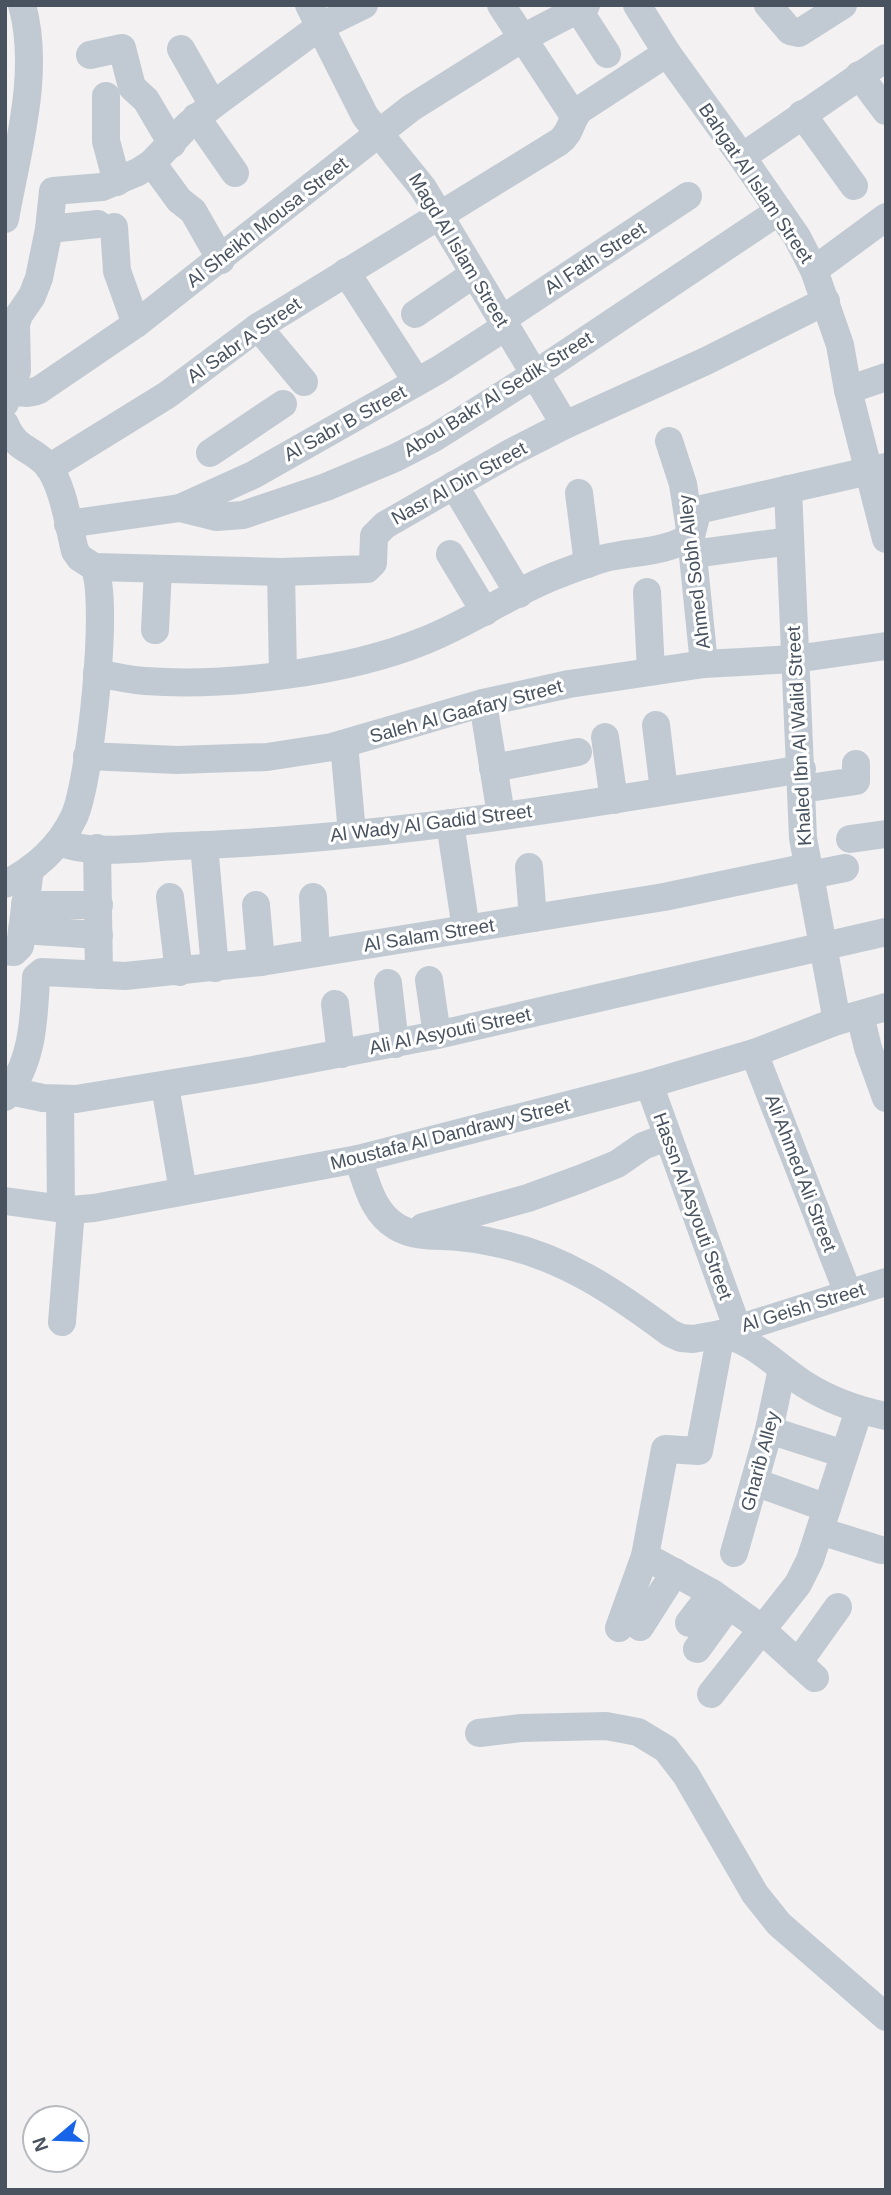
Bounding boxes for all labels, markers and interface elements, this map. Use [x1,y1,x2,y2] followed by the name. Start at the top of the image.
[695,99,818,267] street label: Bahgat Al Islam Street
[182,152,352,291] street label: Al Sheikh Mousa Street
[405,169,514,331] street label: Magd Al Islam Street
[541,217,650,298] street label: Al Fath Street
[183,293,306,387] street label: Al Sabr A Street
[400,327,597,461] street label: Abou Bakr Al Sedik Street
[280,380,410,465] street label: Al Sabr B Street
[388,437,531,529] street label: Nasr Al Din Street
[674,493,714,650] street label: Ahmed Sobh Alley
[783,625,815,846] street label: Khaled Ibn Al Walid Street
[367,675,565,747] street label: Saleh Al Gaafary Street
[329,800,534,846] street label: Al Wady Al Gadid Street
[362,914,497,956] street label: Al Salam Street
[367,1003,533,1058] street label: Ali Al Asyouti Street
[761,1091,841,1255] street label: Ali Ahmed Ali Street
[328,1094,573,1174] street label: Moustafa Al Dandrawy Street
[649,1110,737,1303] street label: Hassn Al Asyouti Street
[739,1278,868,1336] street label: Al Geish Street
[737,1408,784,1513] street label: Gharib Alley
[21,2104,91,2174] north arrow
[28,2134,53,2154] text: N

